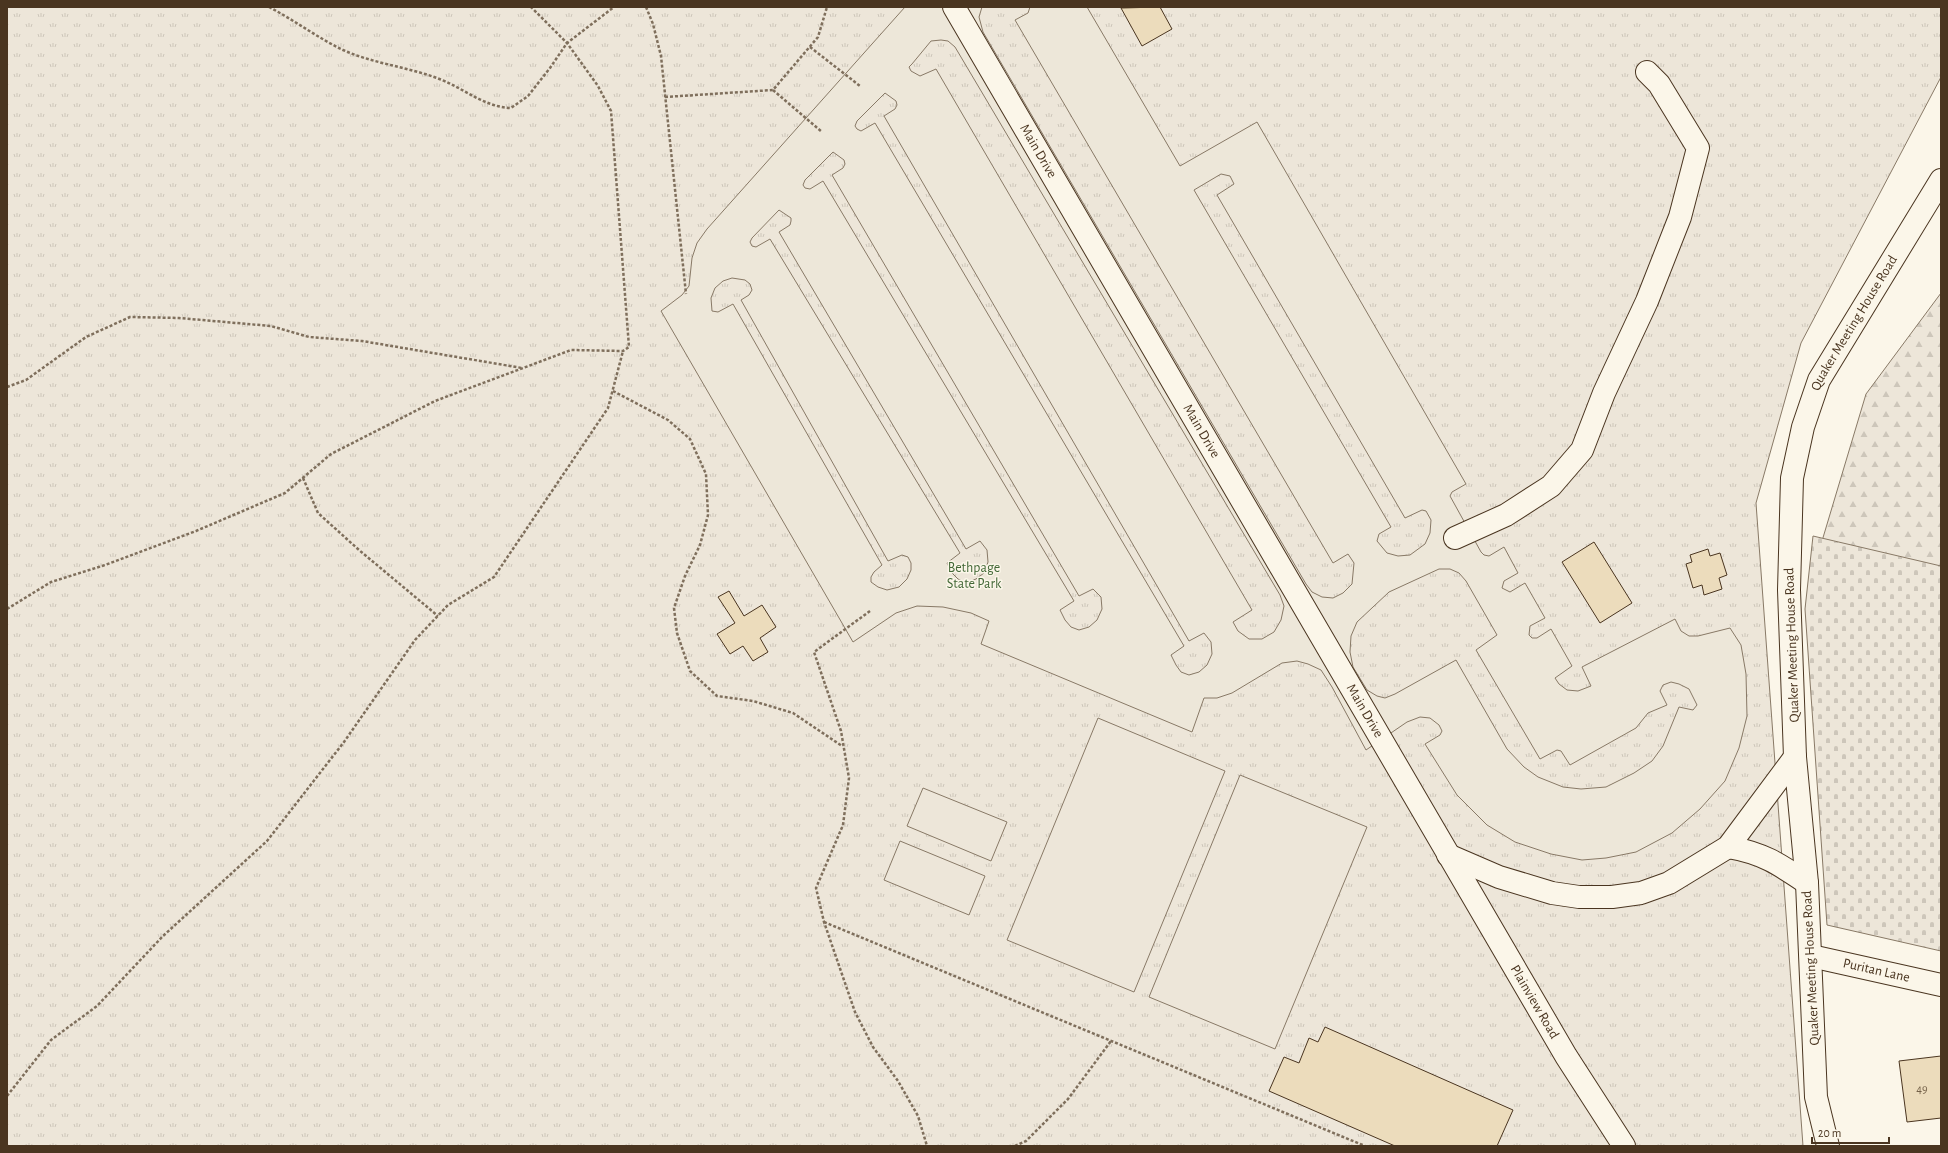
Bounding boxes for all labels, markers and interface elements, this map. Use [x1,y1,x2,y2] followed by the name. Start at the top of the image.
[1017,122,1059,180] street label: Main Drive
[1809,253,1900,392] street label: Quaker Meeting House Road
[1180,402,1222,460] street label: Main Drive
[947,561,1002,591] park label: Bethpage State Park
[1782,567,1802,723] street label: Quaker Meeting House Road
[1344,682,1386,740] street label: Main Drive
[1800,890,1822,1046] street label: Quaker Meeting House Road
[1842,956,1911,985] street label: Puritan Lane
[1508,963,1561,1041] street label: Plainview Road
[1916,1083,1928,1095] house number: 49
[1812,1119,1889,1145] scale bar
[1818,1127,1841,1139] text: 20 m

